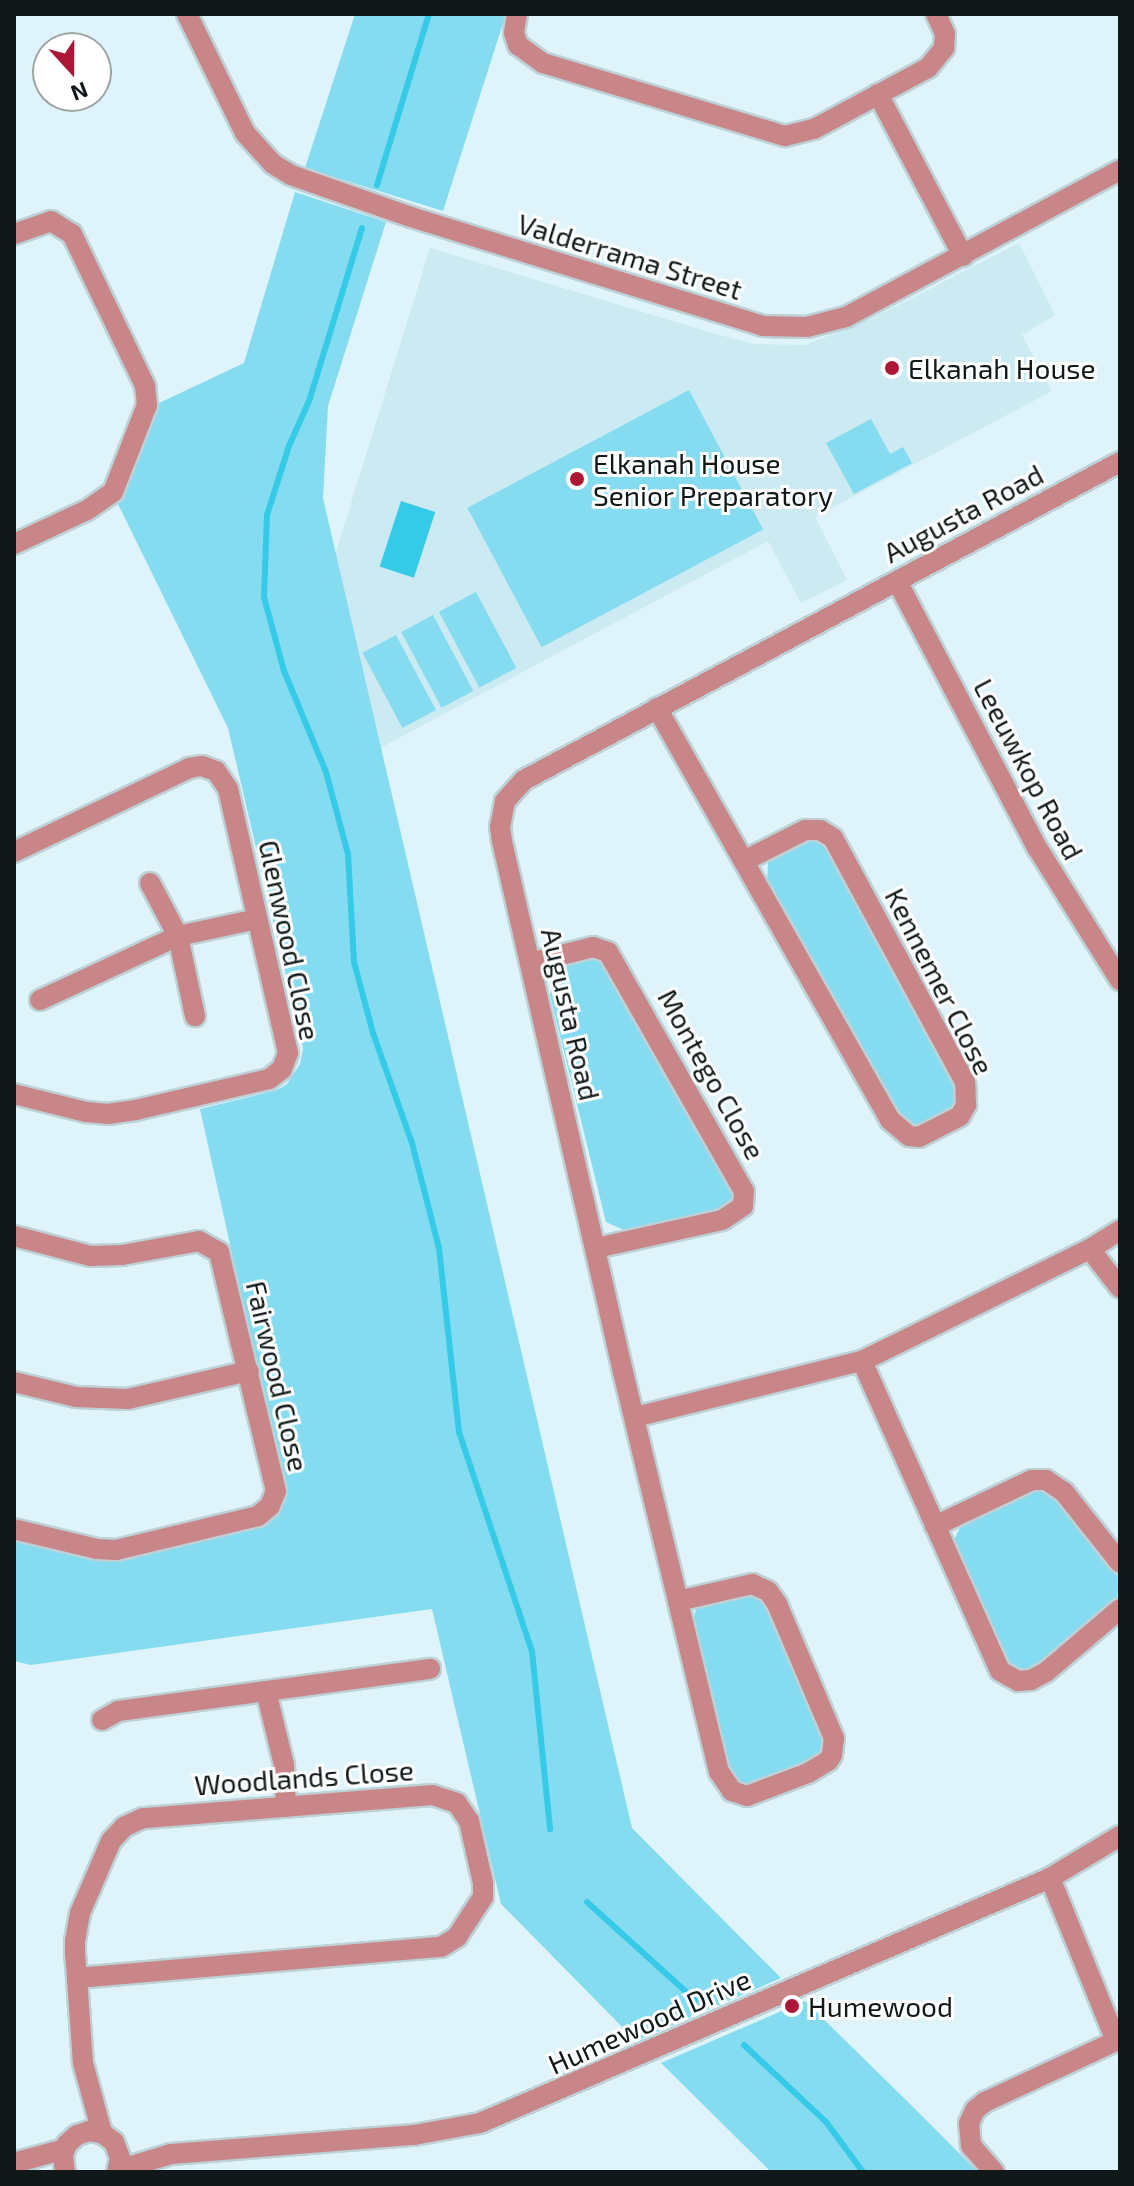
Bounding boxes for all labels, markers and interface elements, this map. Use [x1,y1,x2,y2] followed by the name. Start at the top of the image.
[32,32,112,112] north arrow
[68,78,92,108] text: N
[514,206,746,306] street label: Valderrama Street
[908,351,1096,385] place label: Elkanah House
[883,359,901,377] marker: Elkanah House
[593,446,834,512] place label: Elkanah House Senior Preparatory
[877,457,1049,569] street label: Augusta Road
[568,470,586,488] marker: Elkanah House Senior Preparatory
[967,673,1091,865] street label: Leeuwkop Road
[252,837,328,1043] street label: Glenwood Close
[878,882,1002,1080] street label: Kennemer Close
[535,924,607,1104] street label: Augusta Road
[651,983,773,1165] street label: Montego Close
[240,1277,316,1475] street label: Fairwood Close
[193,1753,415,1801] street label: Woodlands Close
[543,1961,755,2081] street label: Humewood Drive
[808,1989,953,2023] place label: Humewood
[783,1997,801,2015] marker: Humewood

